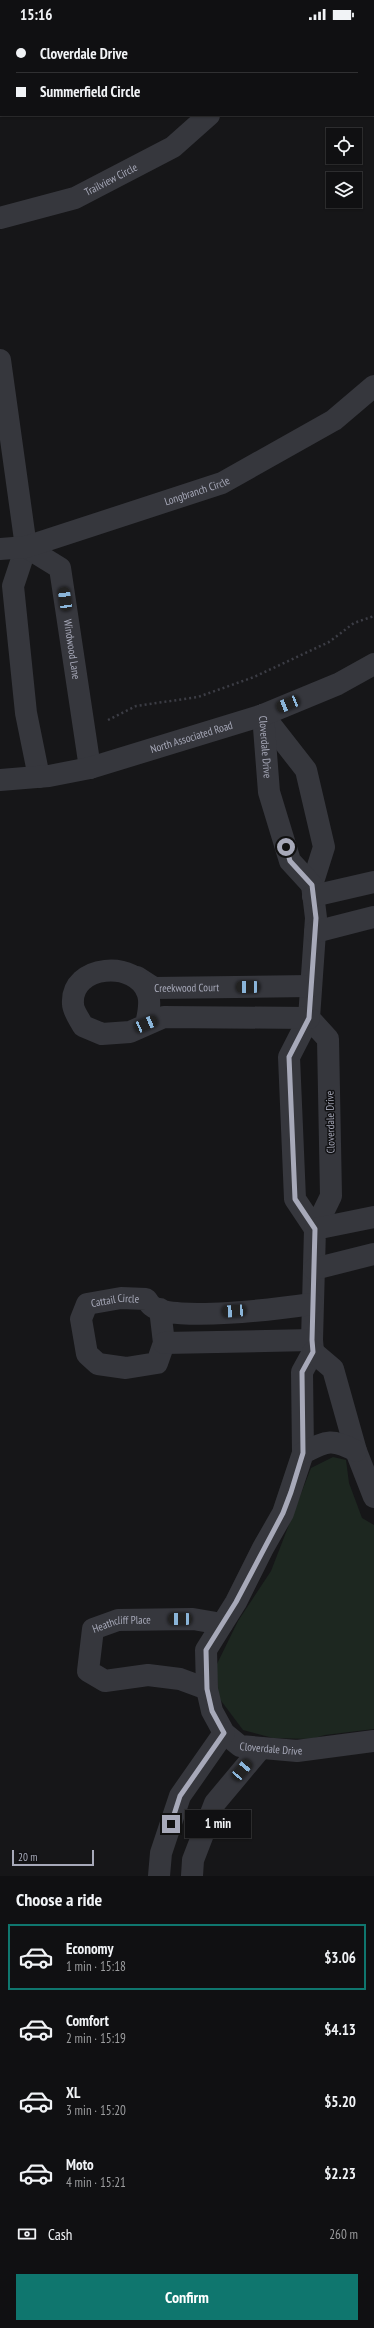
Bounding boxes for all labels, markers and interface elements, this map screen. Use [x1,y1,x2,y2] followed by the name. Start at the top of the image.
[20,5,52,24] text: 15:16
[40,44,128,63] text: Cloverdale Drive
[40,82,140,101] text: Summerfield Circle
[326,128,362,208] map controls
[326,128,362,164] button: locate
[82,160,140,199] street label: Trailview Circle
[326,172,362,208] button: layers
[162,473,233,508] street label: Longbranch Circle
[57,586,73,612] car
[61,618,84,681] street label: Windwood Lane
[275,694,301,714] car
[256,715,275,779] street label: Cloverdale Drive
[149,718,235,756] street label: North Associated Road
[277,838,295,856] route start
[154,980,219,995] street label: Creekwood Court
[236,981,260,993] car
[133,1014,159,1034] car
[322,1090,338,1153] street label: Cloverdale Drive
[90,1291,140,1310] street label: Cattail Circle
[222,1304,246,1318] car
[90,1613,151,1636] street label: Heathcliff Place
[168,1613,192,1625] car
[239,1739,304,1758] street label: Cloverdale Drive
[230,1757,254,1783] car
[185,1810,251,1838] callout: 1 min
[162,1815,180,1833] route end
[205,1815,231,1832] text: 1 min
[12,1848,94,1867] scale bar
[18,1850,37,1864] text: 20 m
[16,1888,102,1911] text: Choose a ride
[18,1939,54,1975] icon: car
[66,1939,114,1958] text: Economy
[324,1948,356,1967] text: $3.06
[66,1958,126,1975] text: 1 min · 15:18
[18,2011,54,2047] icon: car
[66,2011,109,2030] text: Comfort
[324,2020,356,2039] text: $4.13
[66,2030,126,2047] text: 2 min · 15:19
[18,2083,54,2119] icon: car
[66,2083,80,2102] text: XL
[324,2092,356,2111] text: $5.20
[66,2102,126,2119] text: 3 min · 15:20
[18,2155,54,2191] icon: car
[66,2155,94,2174] text: Moto
[324,2164,356,2183] text: $2.23
[66,2174,126,2191] text: 4 min · 15:21
[16,2223,38,2245] icon: cash
[48,2225,72,2244] text: Cash
[329,2226,358,2243] text: 260 m
[16,2274,358,2320] button: Confirm

